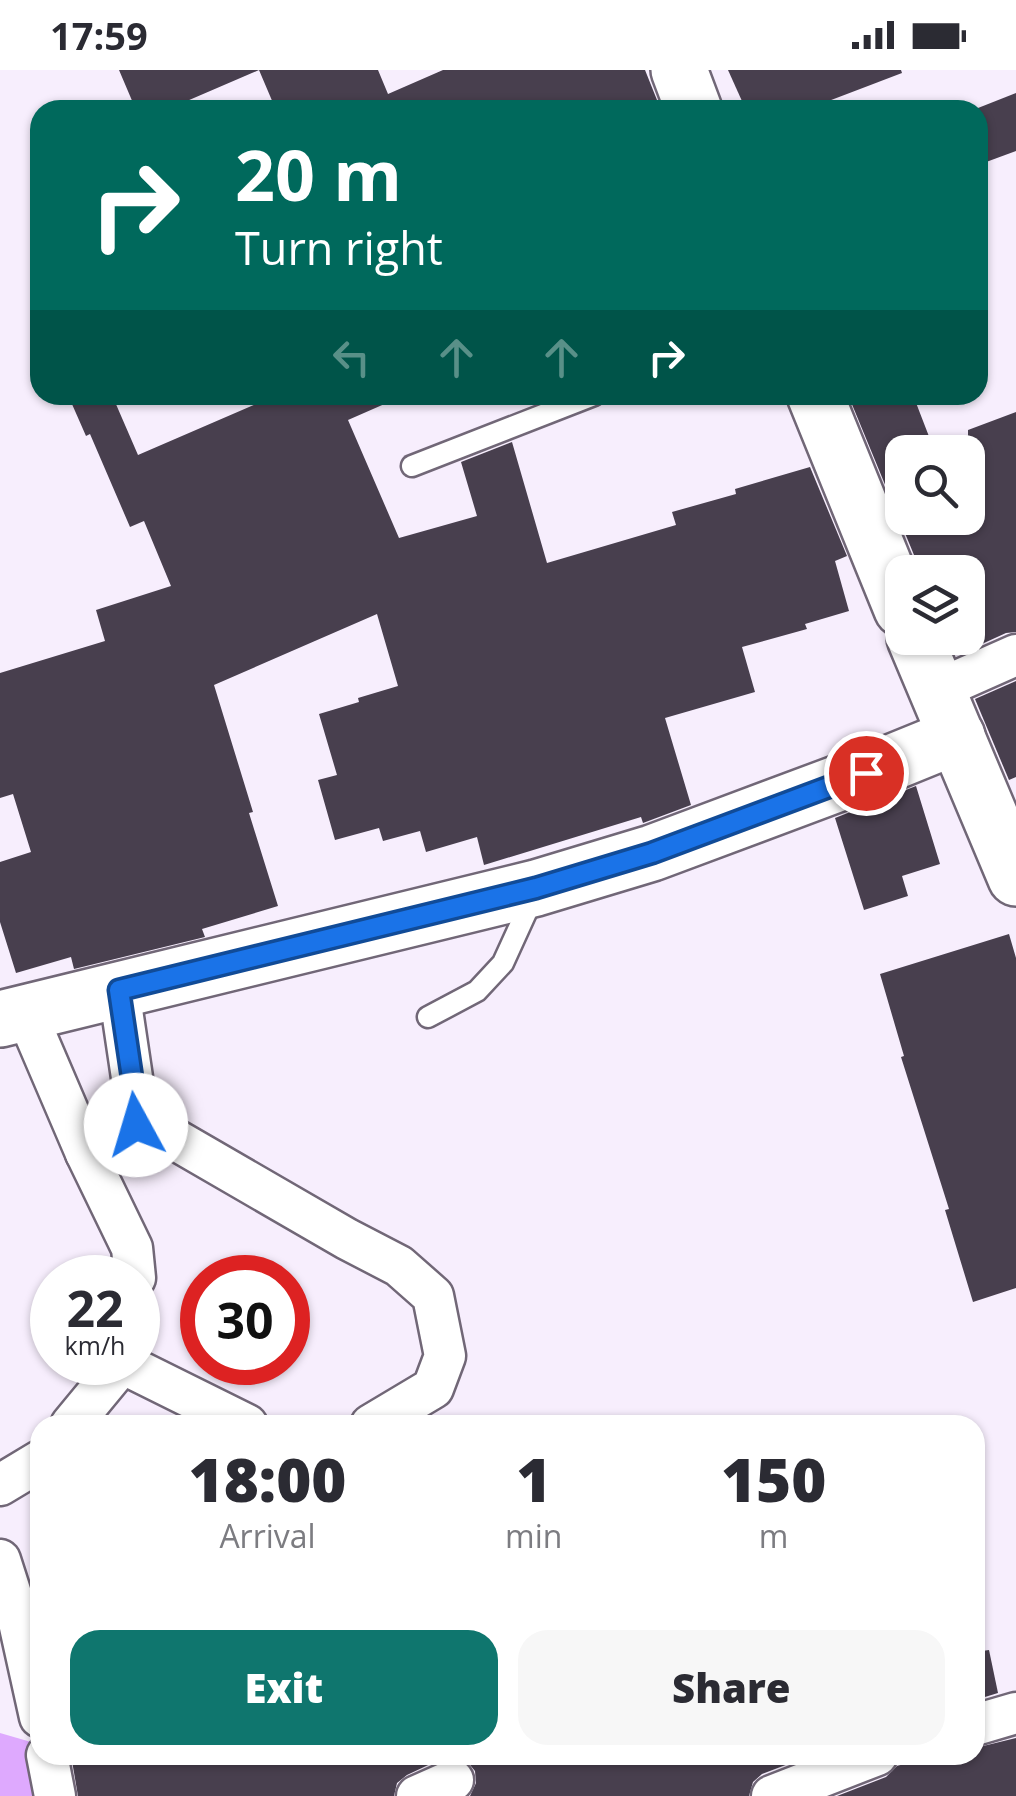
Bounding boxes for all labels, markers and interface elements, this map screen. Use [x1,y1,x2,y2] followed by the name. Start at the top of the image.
[50,9,148,61] text: 17:59
[235,126,402,222] text: 20 m
[70,140,200,270] icon: right
[235,217,443,278] text: Turn right
[324,330,379,385] icon: left
[429,330,484,385] icon: ahead
[534,330,589,385] icon: ahead
[639,330,694,385] icon: right
[885,435,985,655] map controls
[885,435,985,535] button: search
[885,555,985,655] button: layers
[824,731,909,816] pin
[839,746,894,801] icon: arrive
[84,1073,188,1177] position arrow
[180,1255,310,1385] speed limit sign: 30
[66,1274,124,1342] text: 22
[65,1328,125,1362] text: km/h
[189,1438,347,1520] text: 18:00
[516,1438,551,1520] text: 1
[721,1438,826,1520] text: 150
[219,1514,316,1557] text: Arrival
[505,1514,562,1557] text: min
[759,1514,788,1557] text: m
[70,1630,498,1745] button: Exit
[518,1630,945,1745] button: Share

